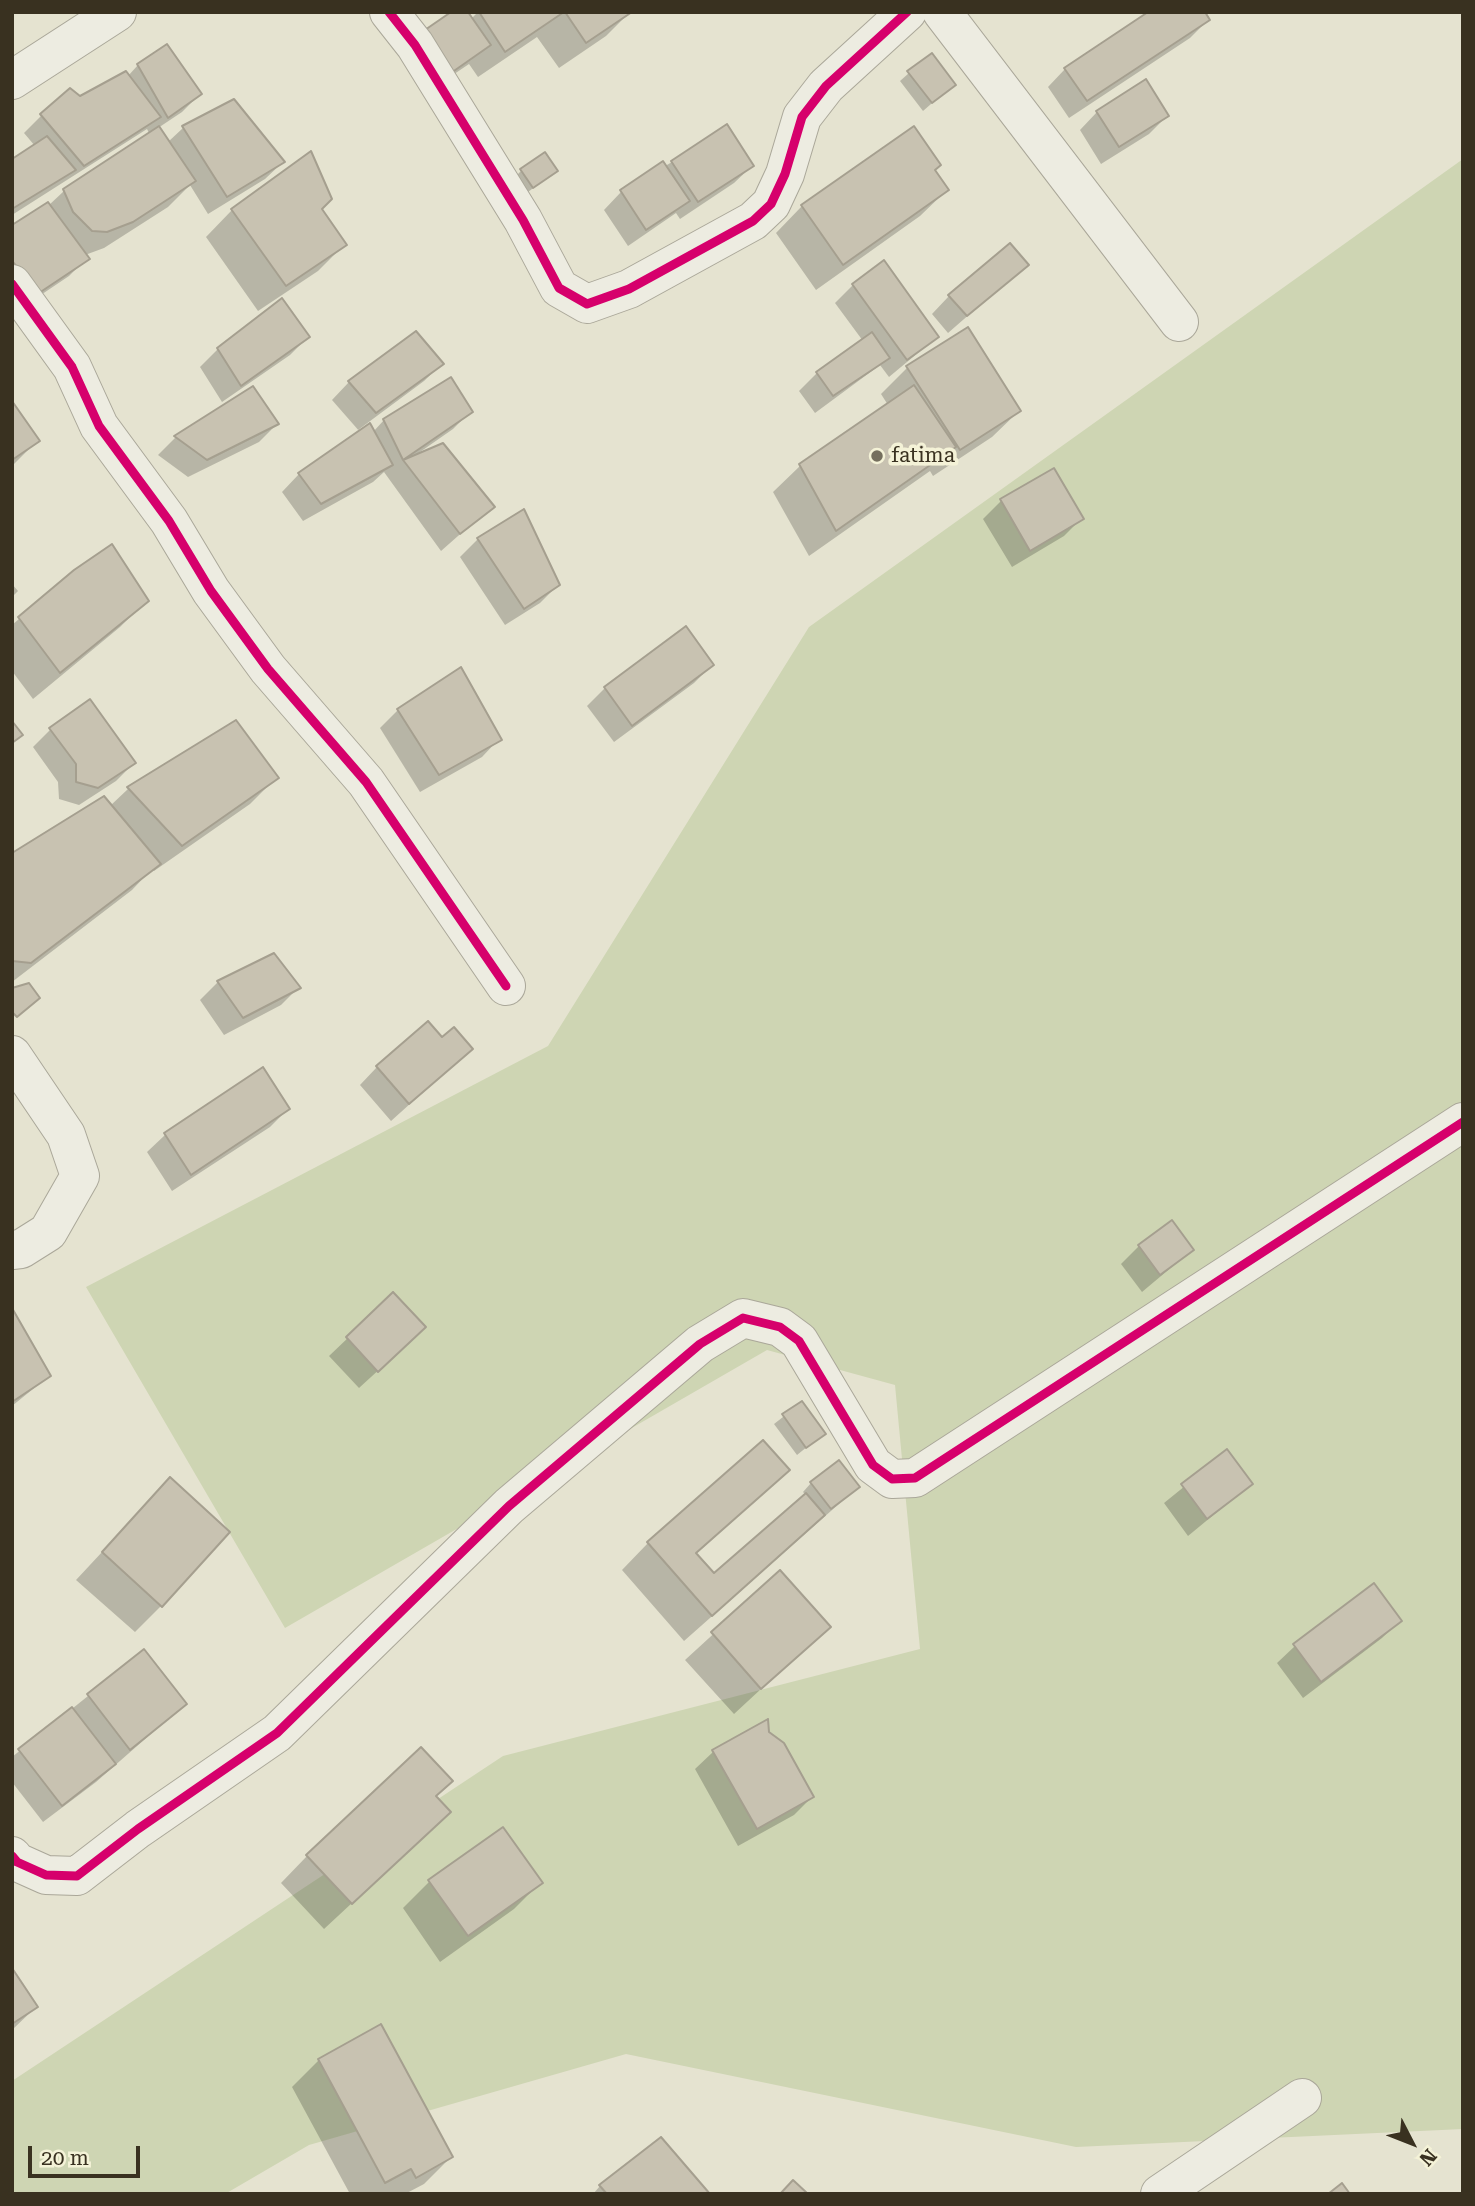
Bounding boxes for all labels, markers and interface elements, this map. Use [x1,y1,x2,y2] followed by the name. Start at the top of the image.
[891,443,955,469] place label: fatima
[869,448,885,464] marker: fatima
[1377,2108,1447,2178] north arrow
[32,2132,144,2176] scale bar
[1415,2144,1441,2171] text: N
[41,2146,89,2170] text: 20 m

